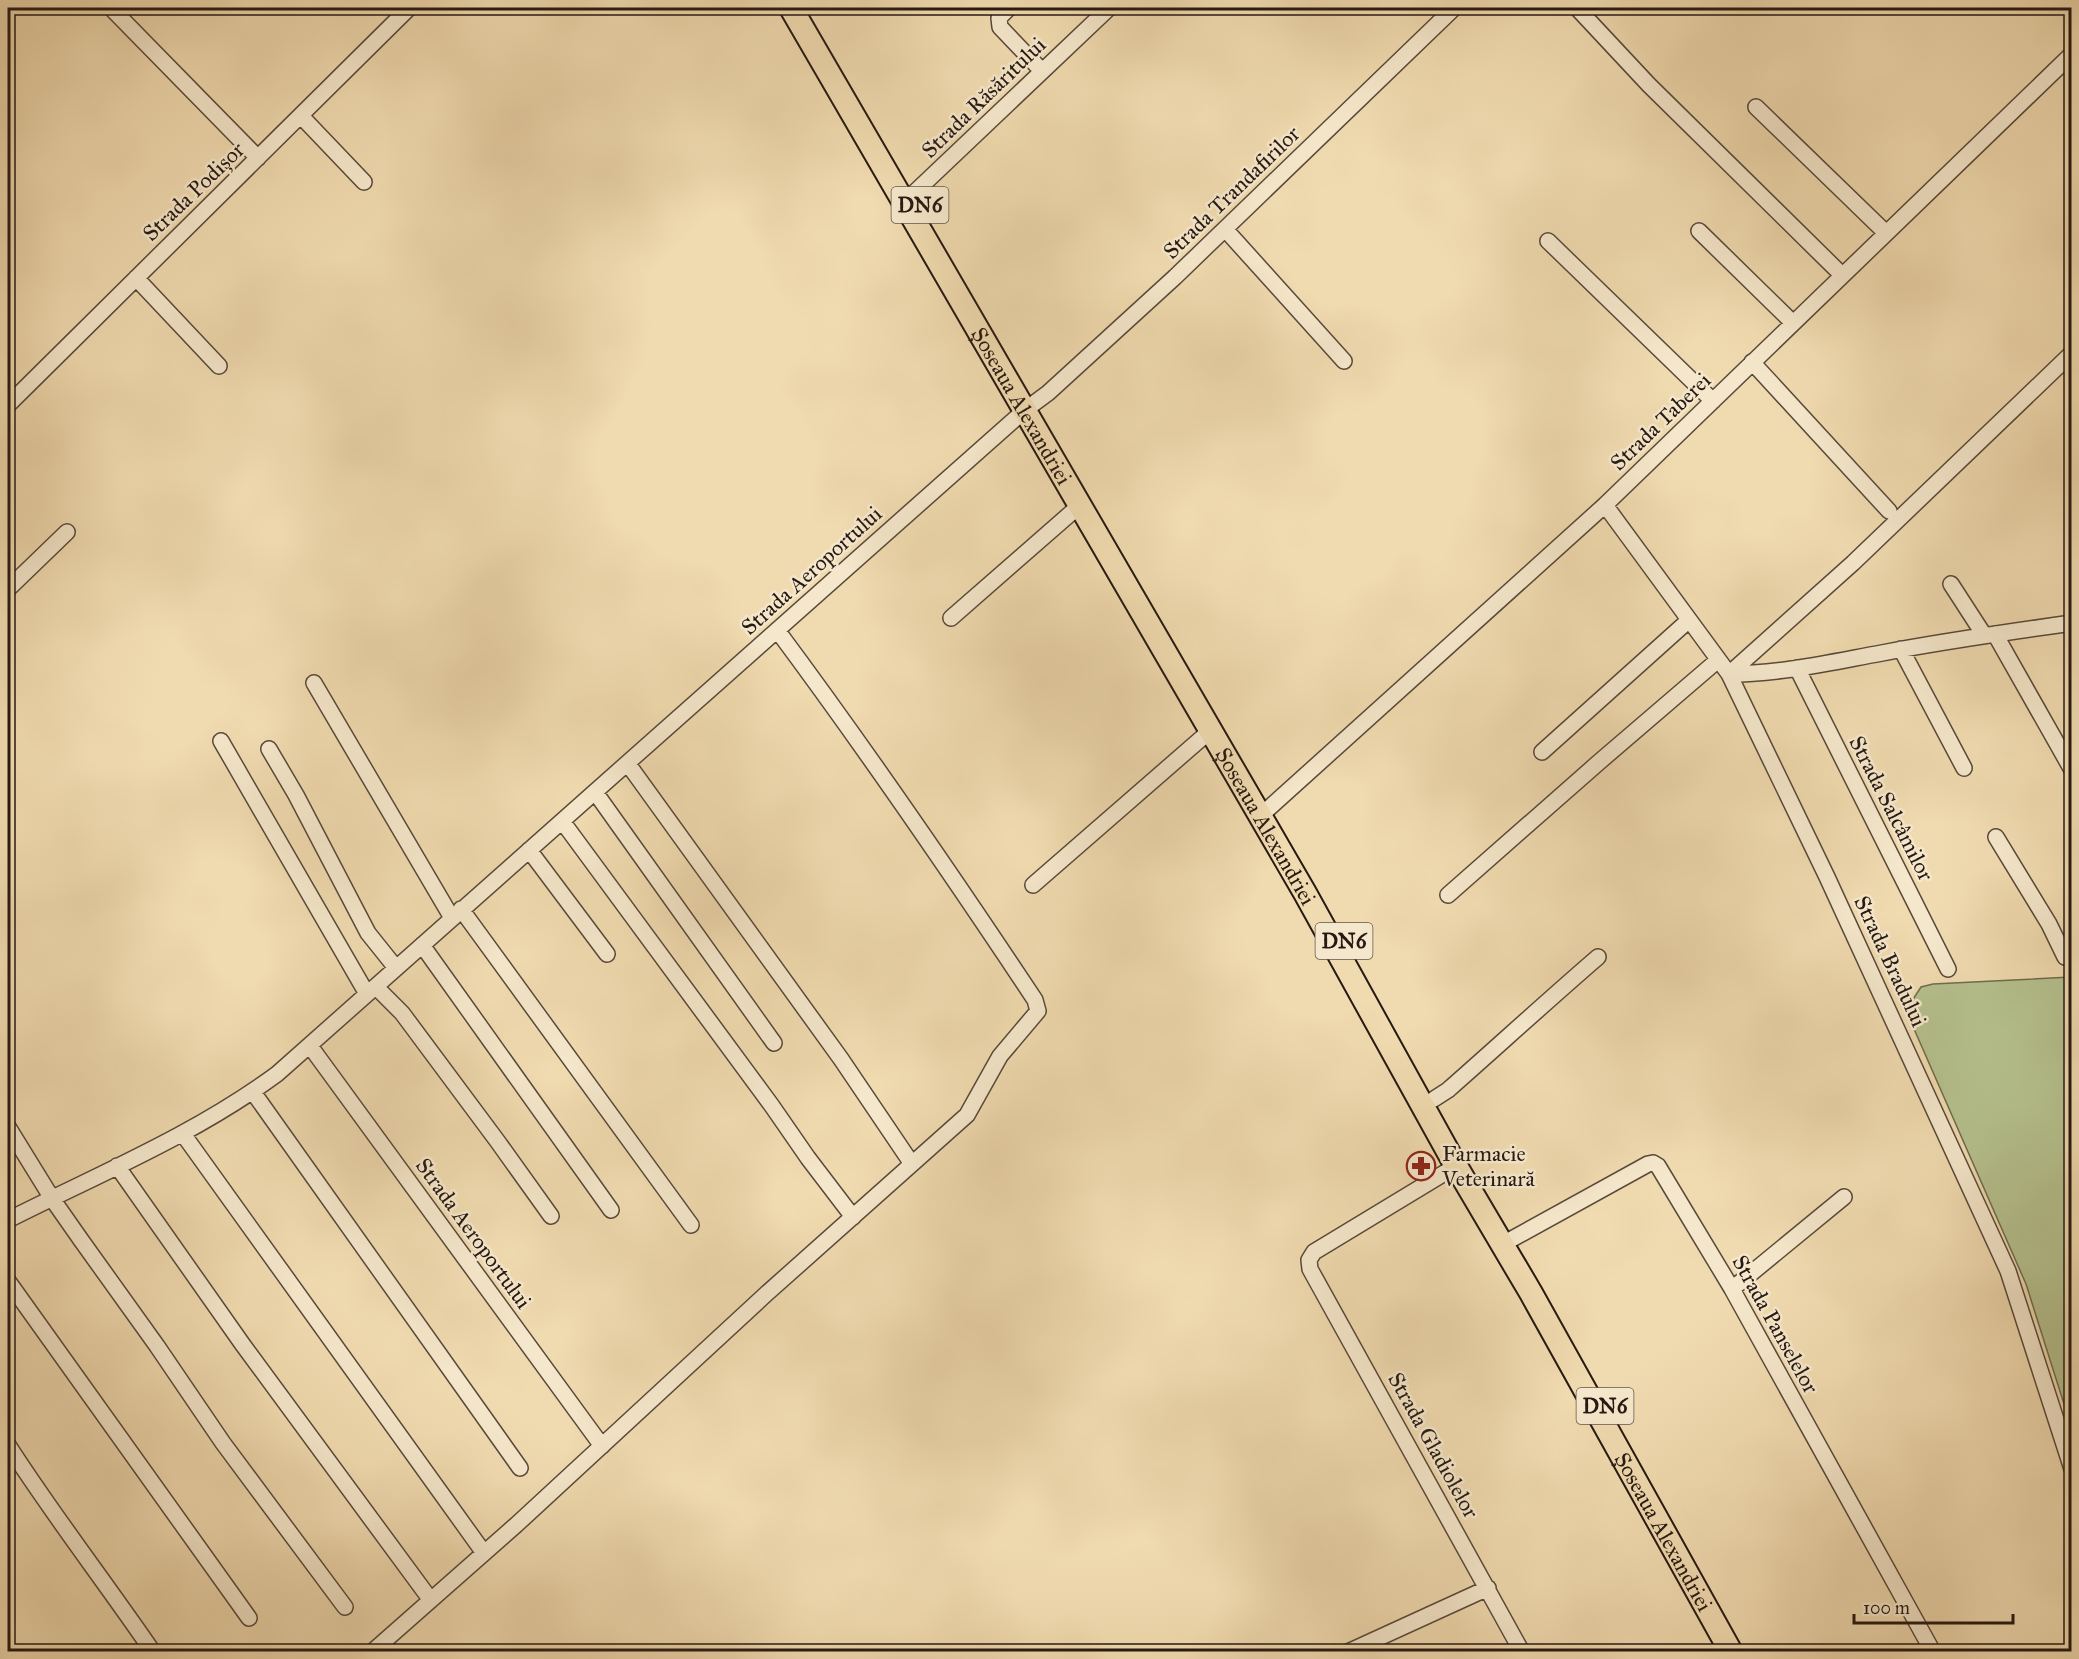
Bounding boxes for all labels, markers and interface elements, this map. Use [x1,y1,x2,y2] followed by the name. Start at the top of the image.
[916,31,1051,163] street label: Strada Răsăritului
[1157,120,1306,264] street label: Strada Trandafirilor
[137,136,250,247] street label: Strada Podișor
[892,187,948,223] road number: DN6
[965,323,1078,490] street label: Șoseaua Alexandriei
[1604,367,1716,476] street label: Strada Taberei
[735,500,887,641] street label: Strada Aeroportului
[1843,731,1940,886] street label: Strada Salcâmilor
[1209,743,1322,910] street label: Șoseaua Alexandriei
[1848,891,1933,1031] street label: Strada Bradului
[1316,923,1372,959] road number: DN6
[1441,1140,1536,1192] place label: Farmacie Veterinară
[1405,1150,1437,1182] pharmacy icon: Farmacie Veterinară
[410,1153,537,1314] street label: Strada Aeroportului
[1726,1250,1825,1399] street label: Strada Panselelor
[1382,1367,1485,1524] street label: Strada Gladiolelor
[1576,1388,1634,1424] road number: DN6
[1608,1448,1718,1616] street label: Șoseaua Alexandriei
[1854,1587,2013,1625] scale bar
[1863,1597,1910,1619] text: 100 m

